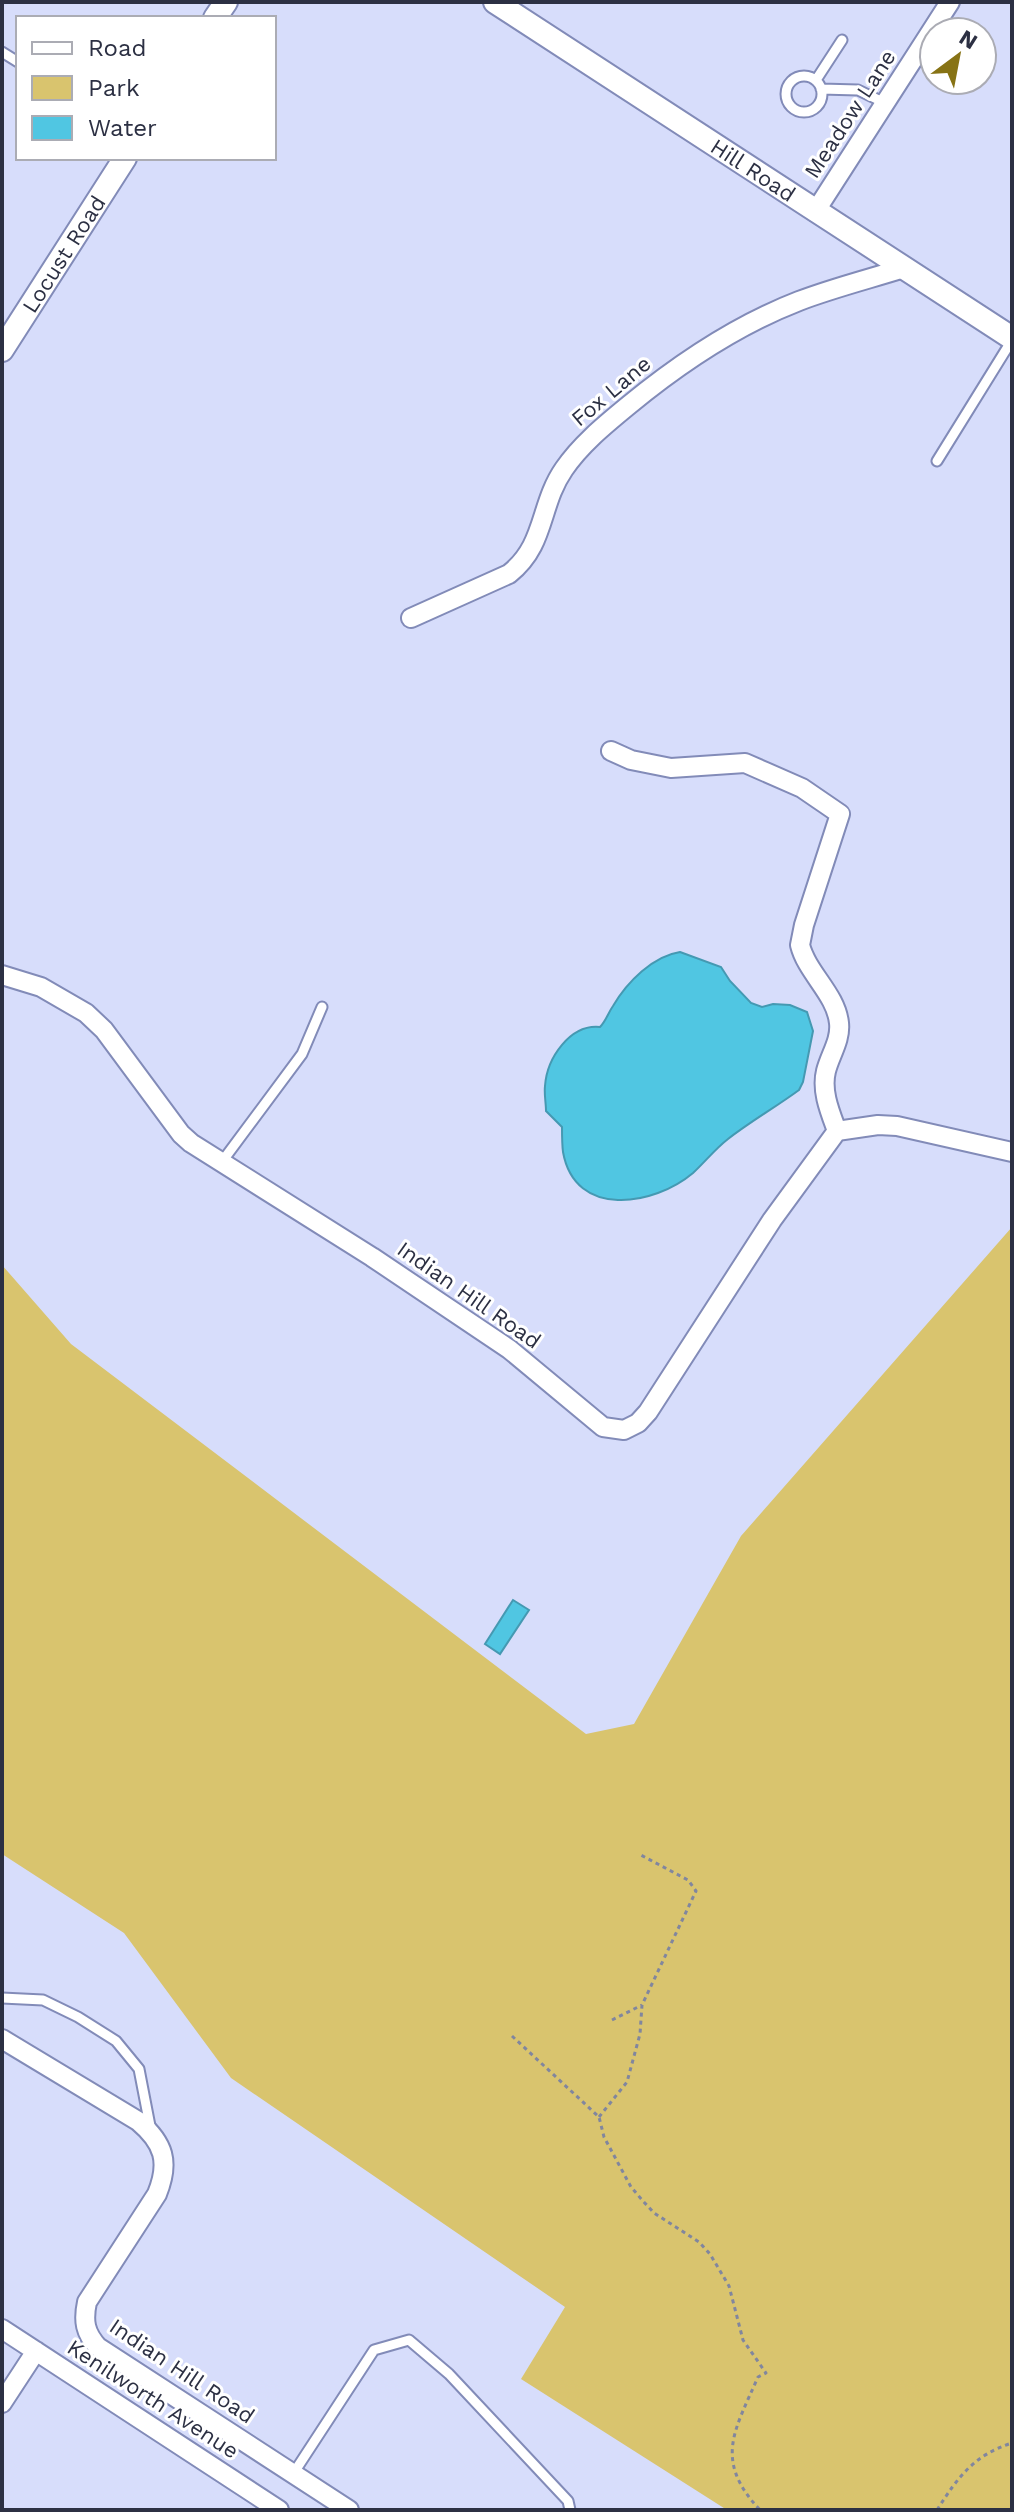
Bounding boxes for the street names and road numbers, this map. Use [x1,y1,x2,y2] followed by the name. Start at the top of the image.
[799,45,901,183] street label: Meadow Lane
[706,133,800,206] street label: Hill Road
[17,191,110,317] street label: Locust Road
[566,351,656,431] street label: Fox Lane
[393,1236,545,1354] street label: Indian Hill Road
[105,2313,259,2429] street label: Indian Hill Road
[63,2334,243,2464] street label: Kenilworth Avenue

